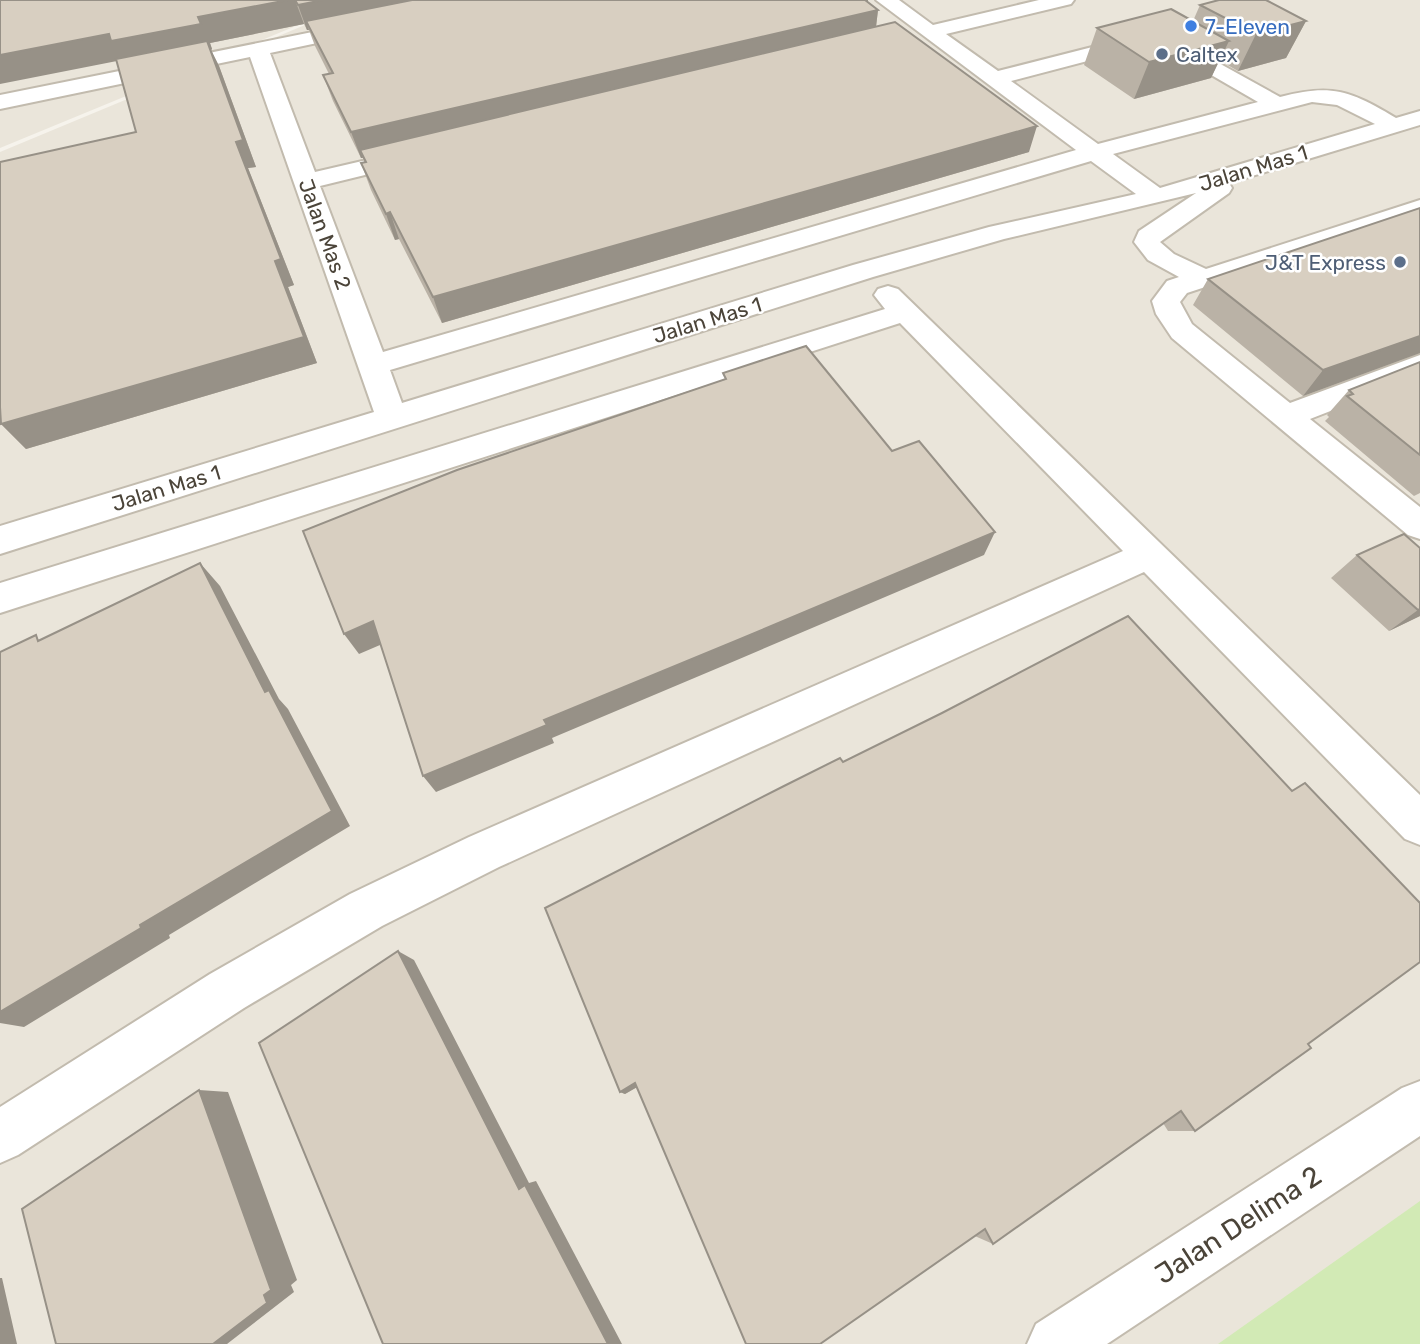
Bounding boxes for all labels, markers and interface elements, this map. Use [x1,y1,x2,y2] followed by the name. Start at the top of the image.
[1205,14,1290,39] place label: 7-Eleven
[1183,18,1199,34] marker: 7-Eleven
[1176,42,1238,67] place label: Caltex
[1154,46,1170,62] marker: Caltex
[1196,140,1310,196] street label: Jalan Mas 1
[293,175,357,293] street label: Jalan Mas 2
[1265,250,1386,275] place label: J&T Express
[1392,254,1408,270] marker: J&T Express
[650,292,764,348] street label: Jalan Mas 1
[109,460,223,516] street label: Jalan Mas 1
[1149,1159,1327,1291] street label: Jalan Delima 2

